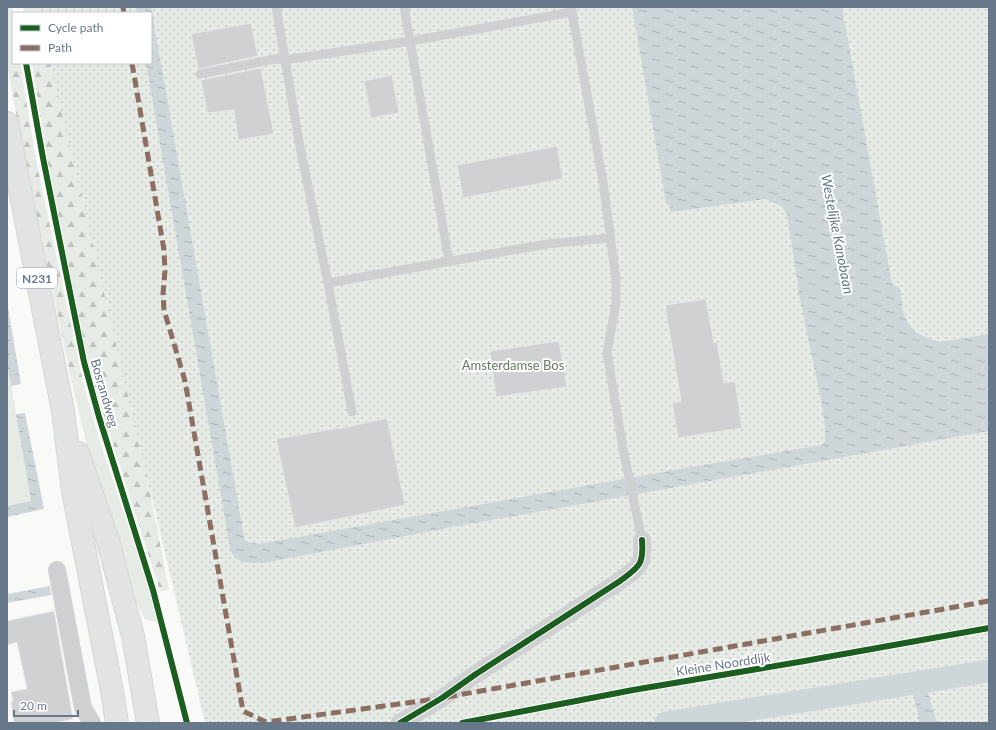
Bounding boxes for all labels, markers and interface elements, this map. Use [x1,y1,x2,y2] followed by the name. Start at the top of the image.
[12,12,152,64] legend
[48,20,103,35] text: Cycle path
[48,40,72,55] text: Path
[818,173,858,295] water label: Westelijke Kanobaan
[17,268,57,288] road number: N231
[88,357,122,429] street label: Bosrandweg
[462,357,565,373] park label: Amsterdamse Bos
[675,649,772,679] street label: Kleine Noorddijk
[14,692,78,718] scale bar
[20,698,47,713] text: 20 m

